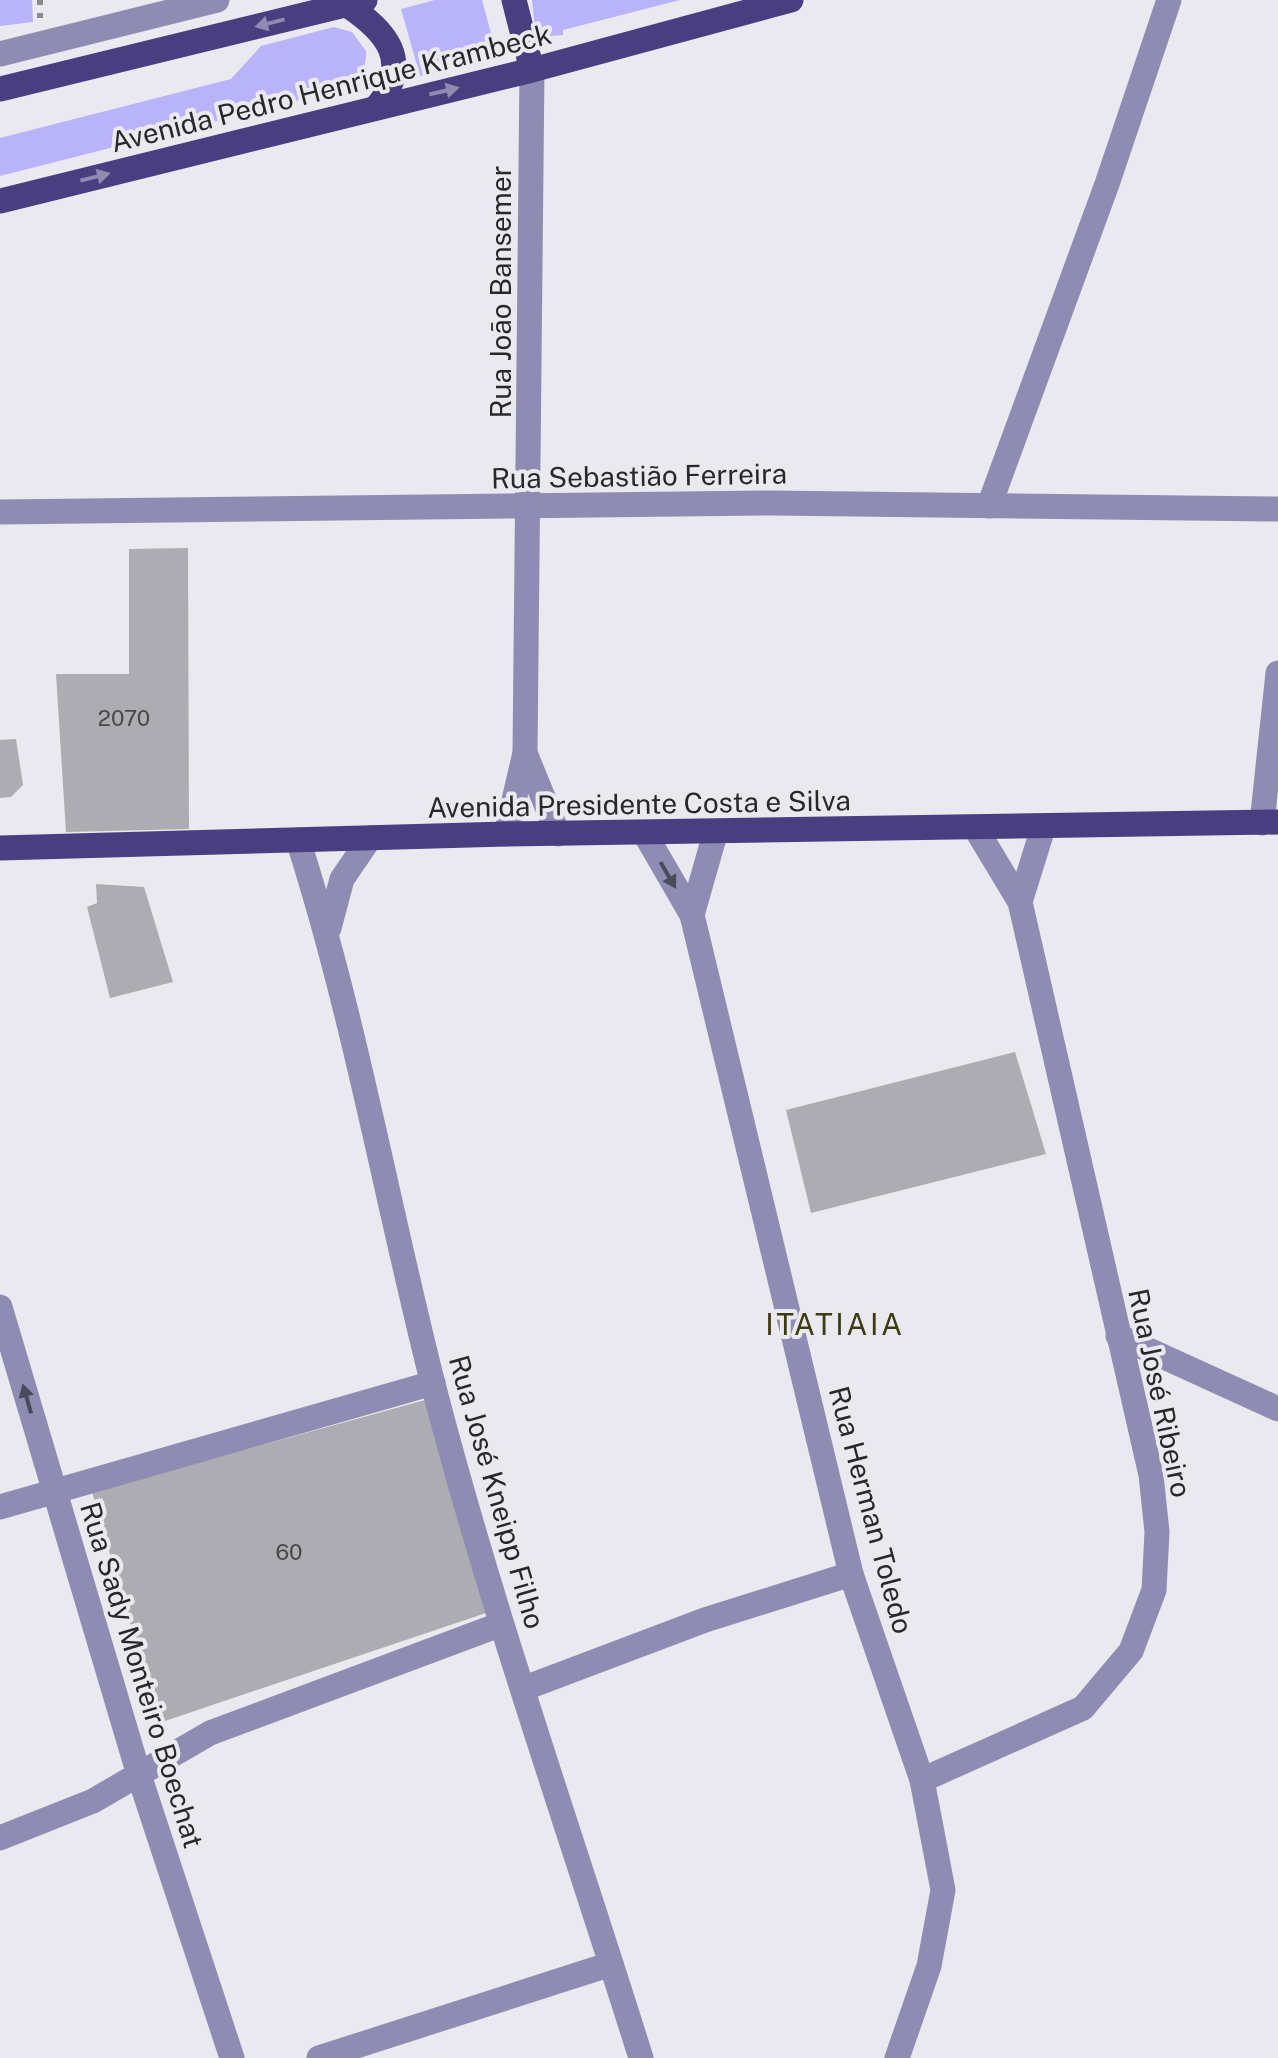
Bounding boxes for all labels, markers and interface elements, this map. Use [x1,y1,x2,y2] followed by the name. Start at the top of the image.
[254,16,285,31] one-way arrow
[107,17,554,158] street label: Avenida Pedro Henrique Krambeck
[429,83,460,98] one-way arrow
[484,165,517,419] street label: Rua João Bansemer
[80,169,111,184] one-way arrow
[491,456,787,495] street label: Rua Sebastião Ferreira
[98,705,150,731] house number: 2070
[427,783,851,824] street label: Avenida Presidente Costa e Silva
[660,860,677,889] one-way arrow
[1122,1285,1199,1500] street label: Rua José Ribeiro
[765,1306,905,1342] district label: ITATIAIA
[443,1351,552,1632] street label: Rua José Kneipp Filho
[19,1383,34,1414] one-way arrow
[823,1383,920,1637] street label: Rua Herman Toledo
[74,1498,211,1852] street label: Rua Sady Monteiro Boechat
[275,1539,303,1565] house number: 60

